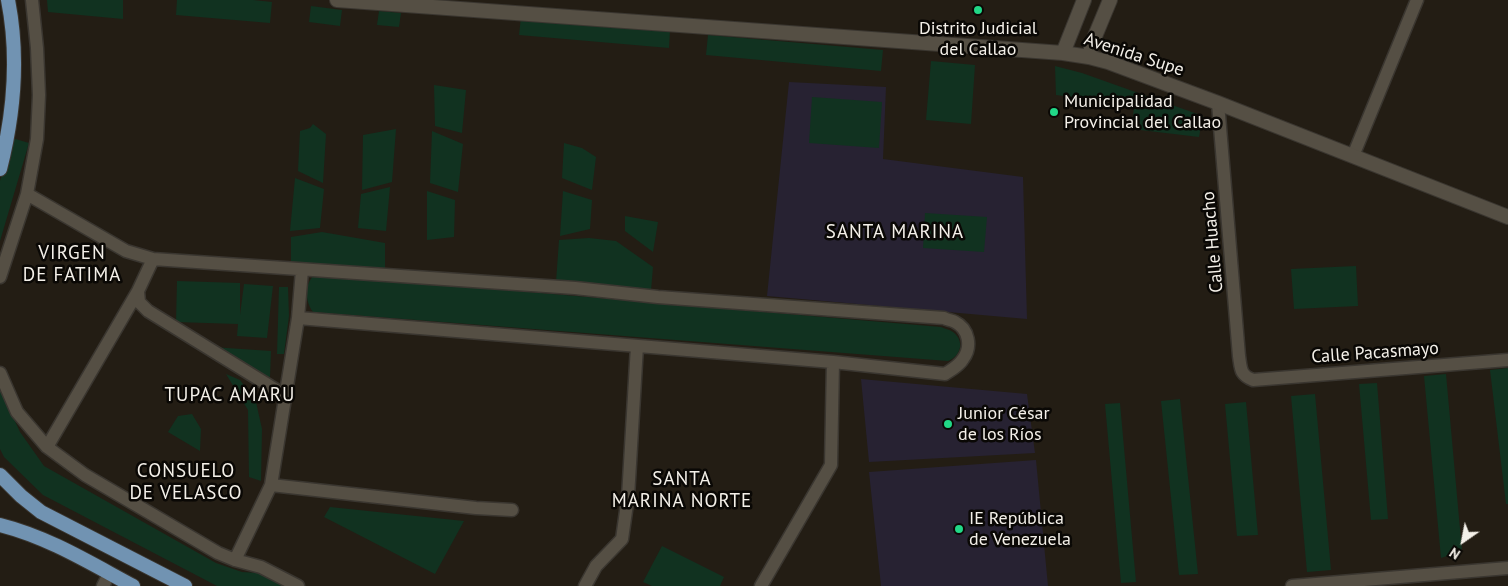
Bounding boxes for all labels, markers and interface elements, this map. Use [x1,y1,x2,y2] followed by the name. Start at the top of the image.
[972,4,984,16] marker: Distrito Judicial del Callao
[919,18,1037,60] place label: Distrito Judicial del Callao
[1081,29,1187,81] street label: Avenida Supe
[1064,91,1221,134] place label: Municipalidad Provincial del Callao
[1048,106,1060,118] marker: Municipalidad Provincial del Callao
[1198,190,1228,294] street label: Calle Huacho
[824,222,966,244] district label: SANTA MARINA
[22,243,122,287] district label: VIRGEN DE FATIMA
[1311,338,1439,368] street label: Calle Pacasmayo
[163,385,297,407] district label: TUPAC AMARU
[958,403,1050,446] place label: Junior César de los Ríos
[942,418,954,430] marker: Junior César de los Ríos
[128,461,244,505] district label: CONSUELO DE VELASCO
[610,469,754,513] district label: SANTA MARINA NORTE
[969,508,1071,550] place label: IE República de Venezuela
[1438,516,1488,566] north arrow
[953,523,965,535] marker: IE República de Venezuela
[1446,544,1464,564] text: N

